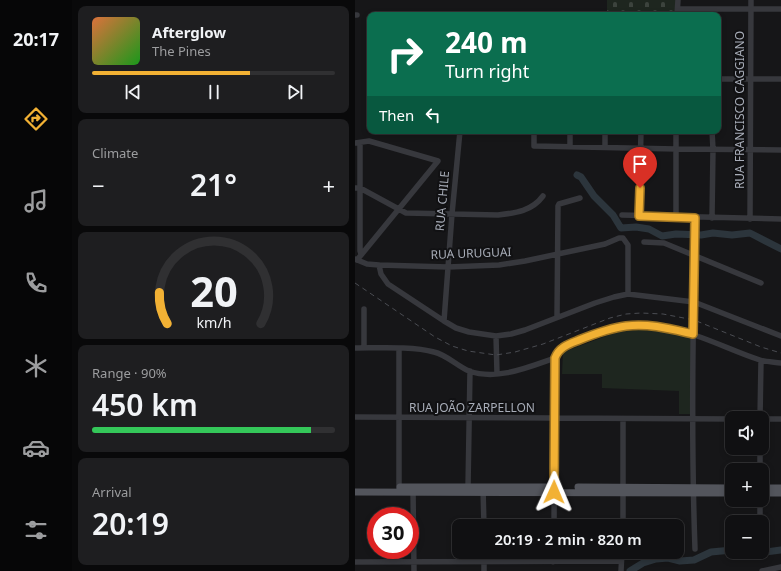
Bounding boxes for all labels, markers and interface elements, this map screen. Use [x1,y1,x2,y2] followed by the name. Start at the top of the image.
[152,22,226,42] text: Afterglow
[445,23,528,61] text: 240 m
[13,27,59,51] text: 20:17
[379,28,431,80] icon: right
[731,31,748,189] street label: RUA FRANCISCO CAGGIANO
[152,42,211,60] text: The Pines
[445,59,529,83] text: Turn right
[122,81,144,103] icon: previous
[203,81,225,103] icon: pause
[284,81,306,103] icon: next
[422,104,444,126] icon: left
[22,105,50,133] icon: directions
[379,105,414,125] text: Then
[92,144,138,162] text: Climate
[623,147,657,188] pin
[629,153,651,175] icon: arrive
[190,164,237,205] text: 21°
[92,170,105,200] text: −
[322,170,335,200] text: +
[431,170,453,232] street label: RUA CHILE
[22,187,50,215] icon: music
[430,243,512,263] street label: RUA URUGUAI
[190,262,237,318] text: 20
[22,269,50,297] icon: phone
[196,312,231,331] text: km/h
[22,352,50,380] icon: climate
[92,364,167,382] text: Range · 90%
[92,384,198,425] text: 450 km
[409,399,535,416] street label: RUA JOÃO ZARPELLON
[725,411,769,559] map controls
[725,411,769,455] button: sound
[22,434,50,462] icon: car
[725,463,769,507] button: +
[533,471,575,513] position arrow
[92,483,132,501] text: Arrival
[92,503,169,544] text: 20:19
[367,507,419,559] speed limit sign: 30
[725,515,769,559] button: −
[22,516,50,544] icon: filters
[494,529,642,549] text: 20:19 · 2 min · 820 m

